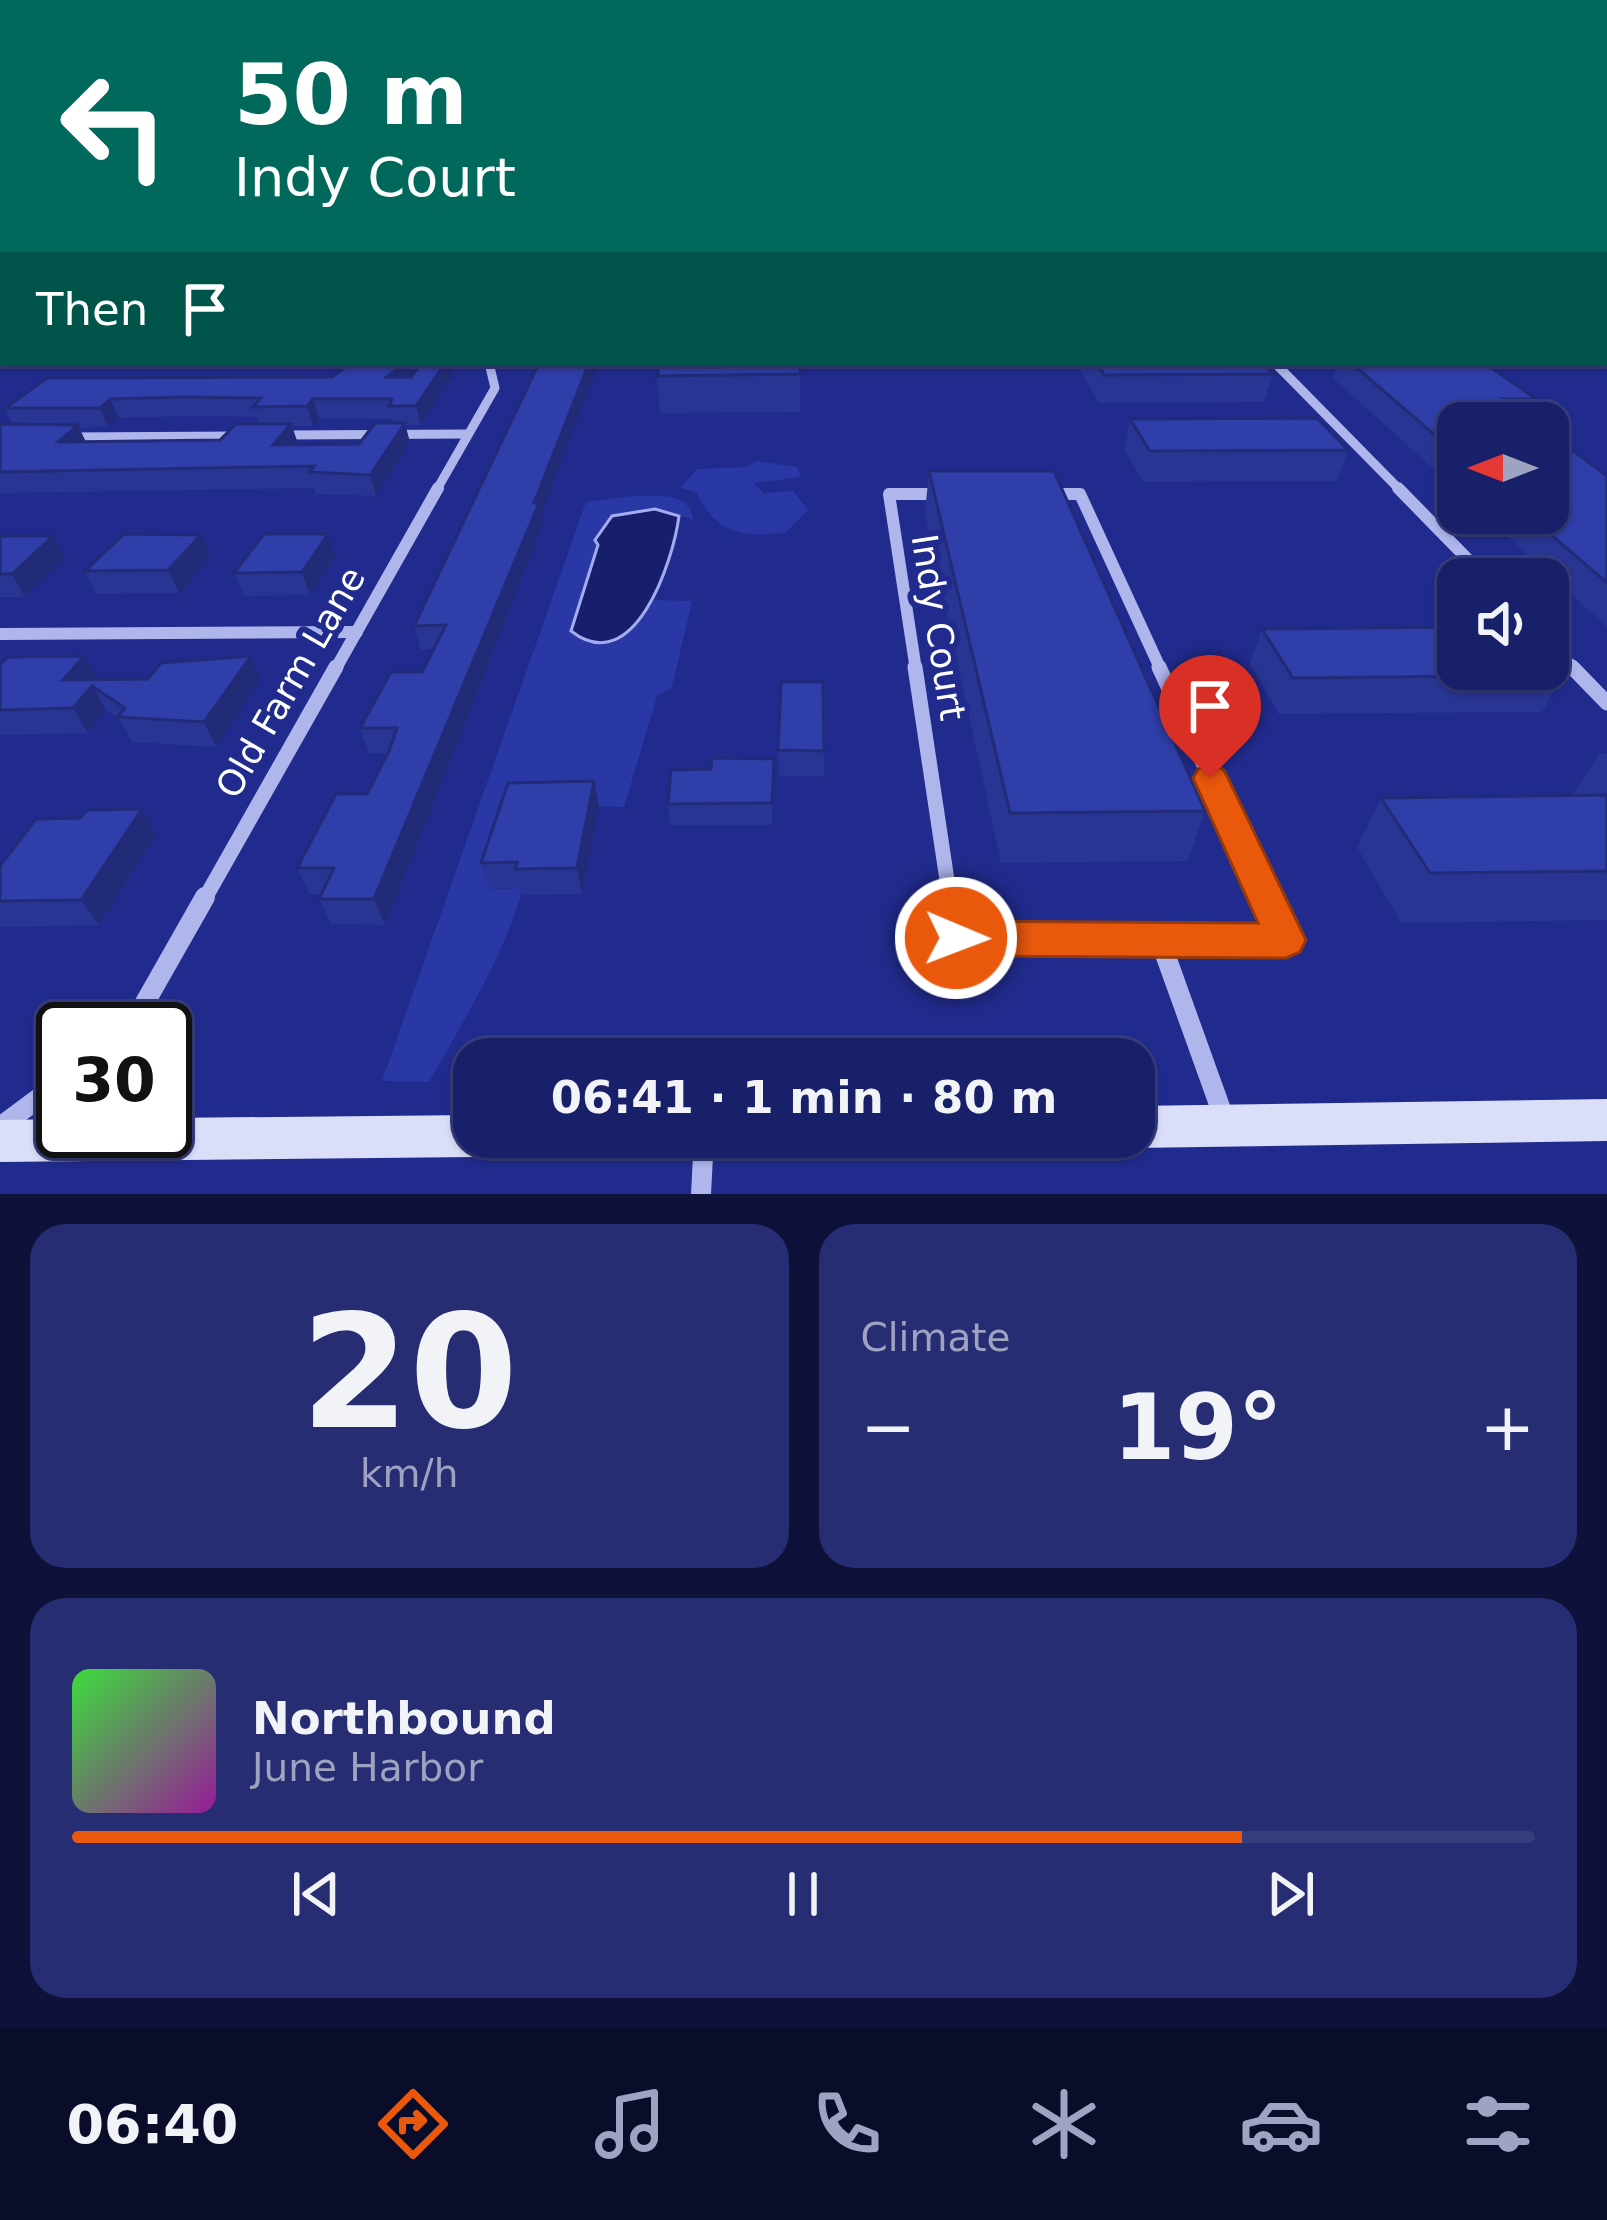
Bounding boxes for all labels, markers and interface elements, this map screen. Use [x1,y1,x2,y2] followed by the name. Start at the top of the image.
[234,46,468,144] text: 50 m
[36,48,192,204] icon: left
[234,146,516,209] text: Indy Court
[172,276,238,342] icon: arrive
[36,283,148,336] text: Then
[1437,402,1569,534] north arrow
[1437,402,1569,690] map controls
[904,531,973,723] street label: Indy Court
[1437,558,1569,690] button: sound
[208,559,373,805] street label: Old Farm Lane
[1159,655,1261,778] pin
[1177,673,1243,739] icon: arrive
[893,875,1019,1001] position arrow
[36,1002,192,1158] speed limit sign: 30
[551,1071,1057,1124] text: 06:41 · 1 min · 80 m
[301,1282,518,1464] text: 20
[861,1315,1011,1360] text: Climate
[1113,1375,1283,1480] text: 19°
[861,1389,916,1466] text: −
[1480,1389,1535,1466] text: +
[360,1451,458,1496] text: km/h
[252,1692,556,1745] text: Northbound
[252,1745,483,1790] text: June Harbor
[283,1861,349,1927] icon: previous
[770,1861,836,1927] icon: pause
[1258,1861,1324,1927] icon: next
[371,2082,455,2166] icon: directions
[588,2082,672,2166] icon: music
[805,2082,889,2166] icon: phone
[1022,2082,1106,2166] icon: climate
[1239,2082,1323,2166] icon: car
[1456,2082,1540,2166] icon: filters
[67,2093,238,2156] text: 06:40

